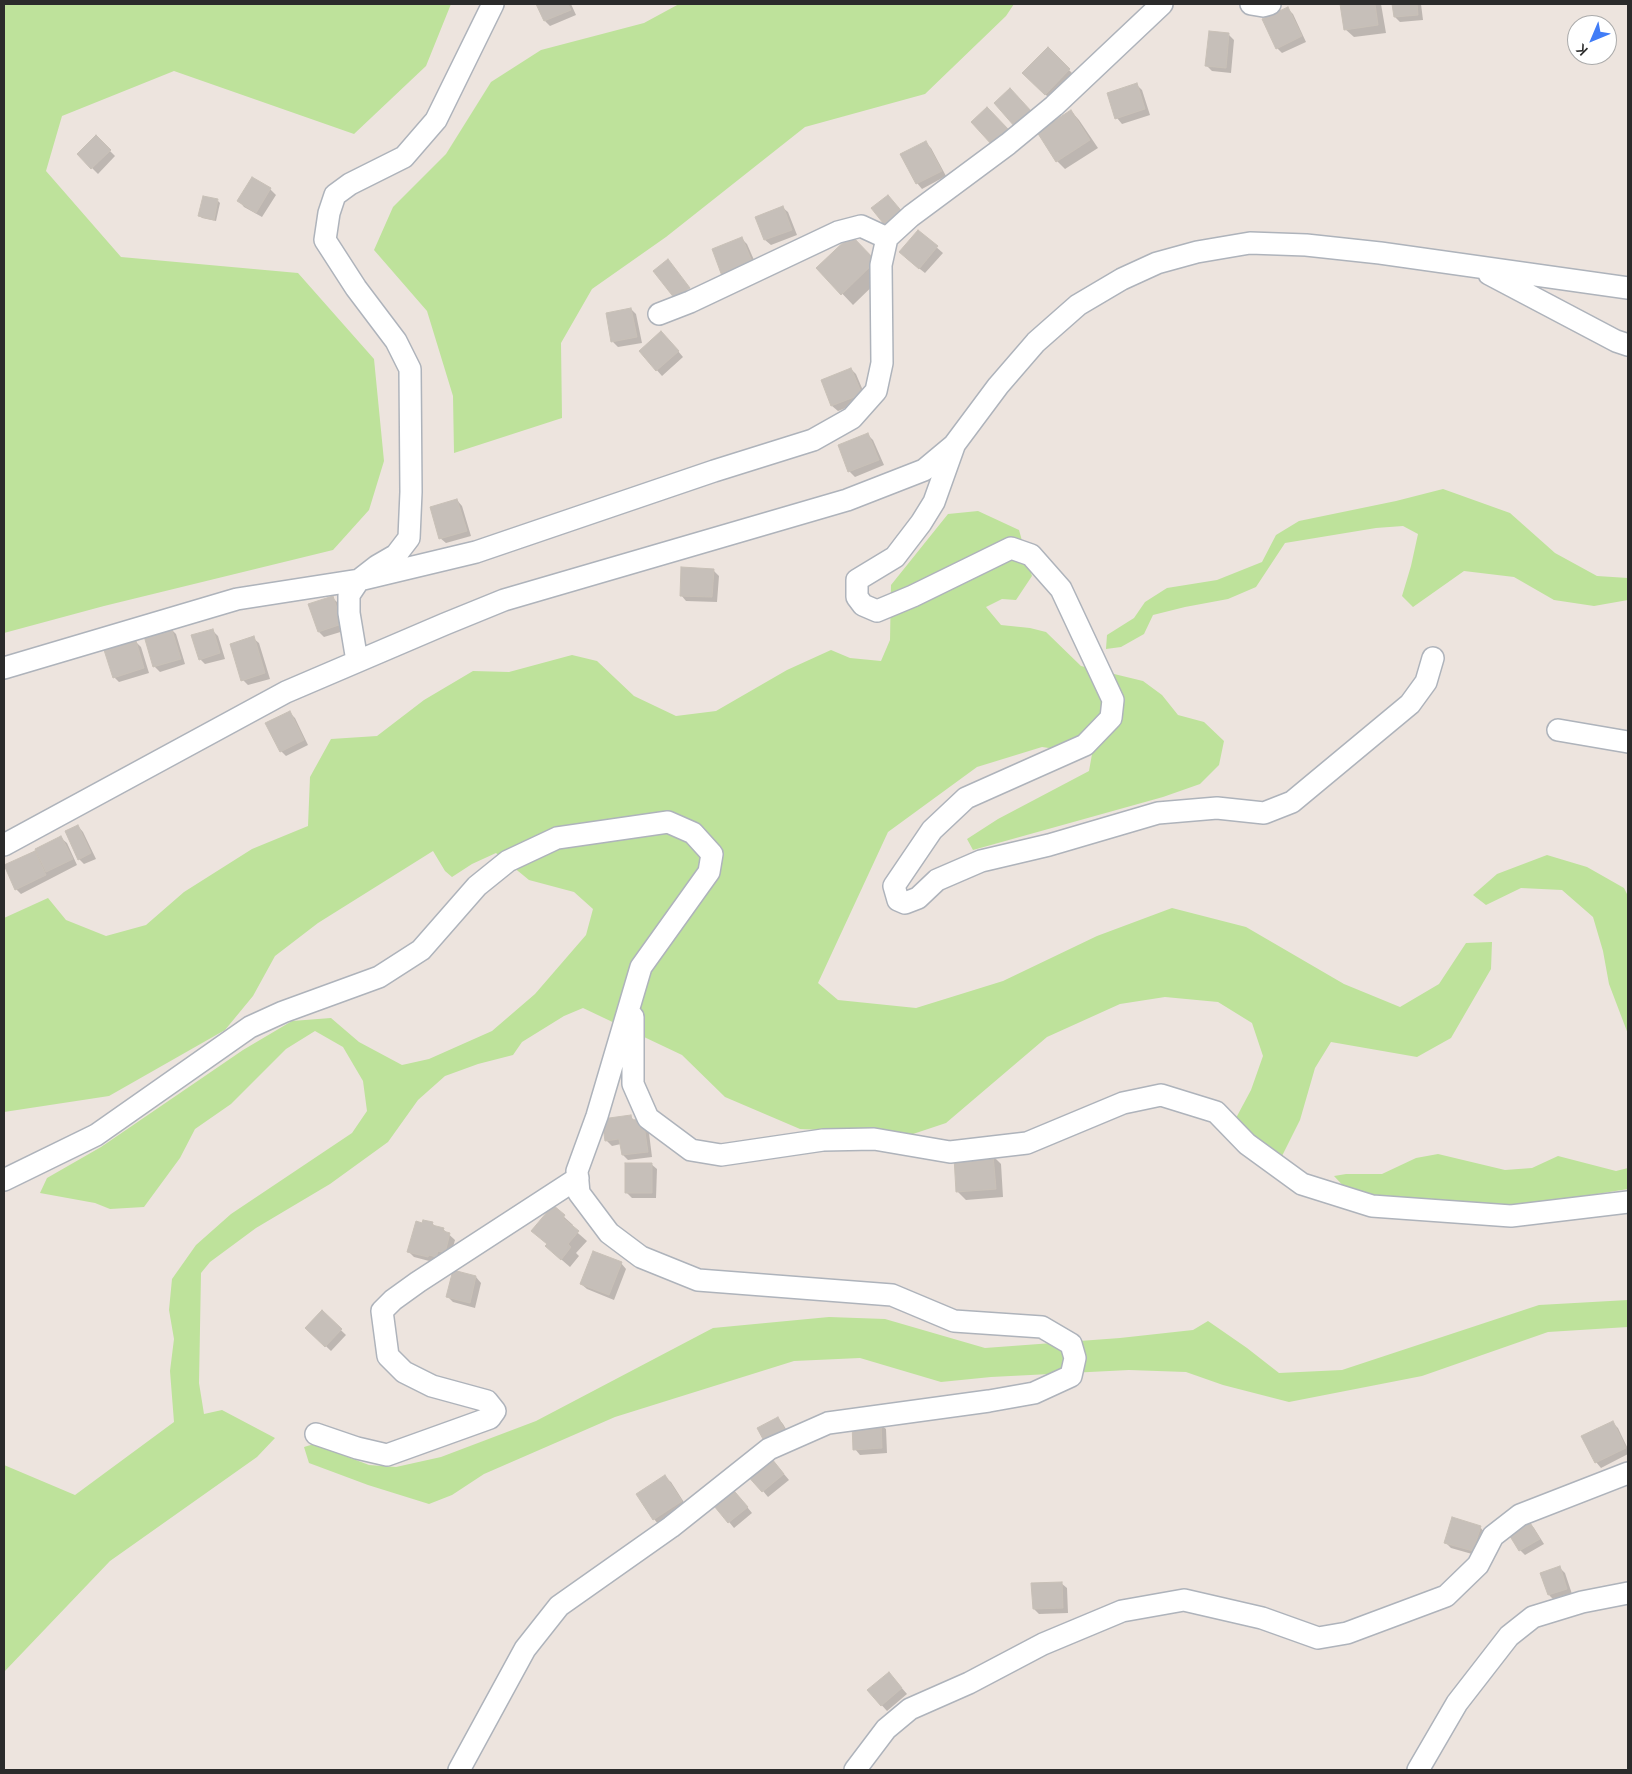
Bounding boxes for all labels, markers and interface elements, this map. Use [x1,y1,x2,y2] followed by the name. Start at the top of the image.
[1567,15,1617,65] north arrow
[1572,40,1592,60] text: K

